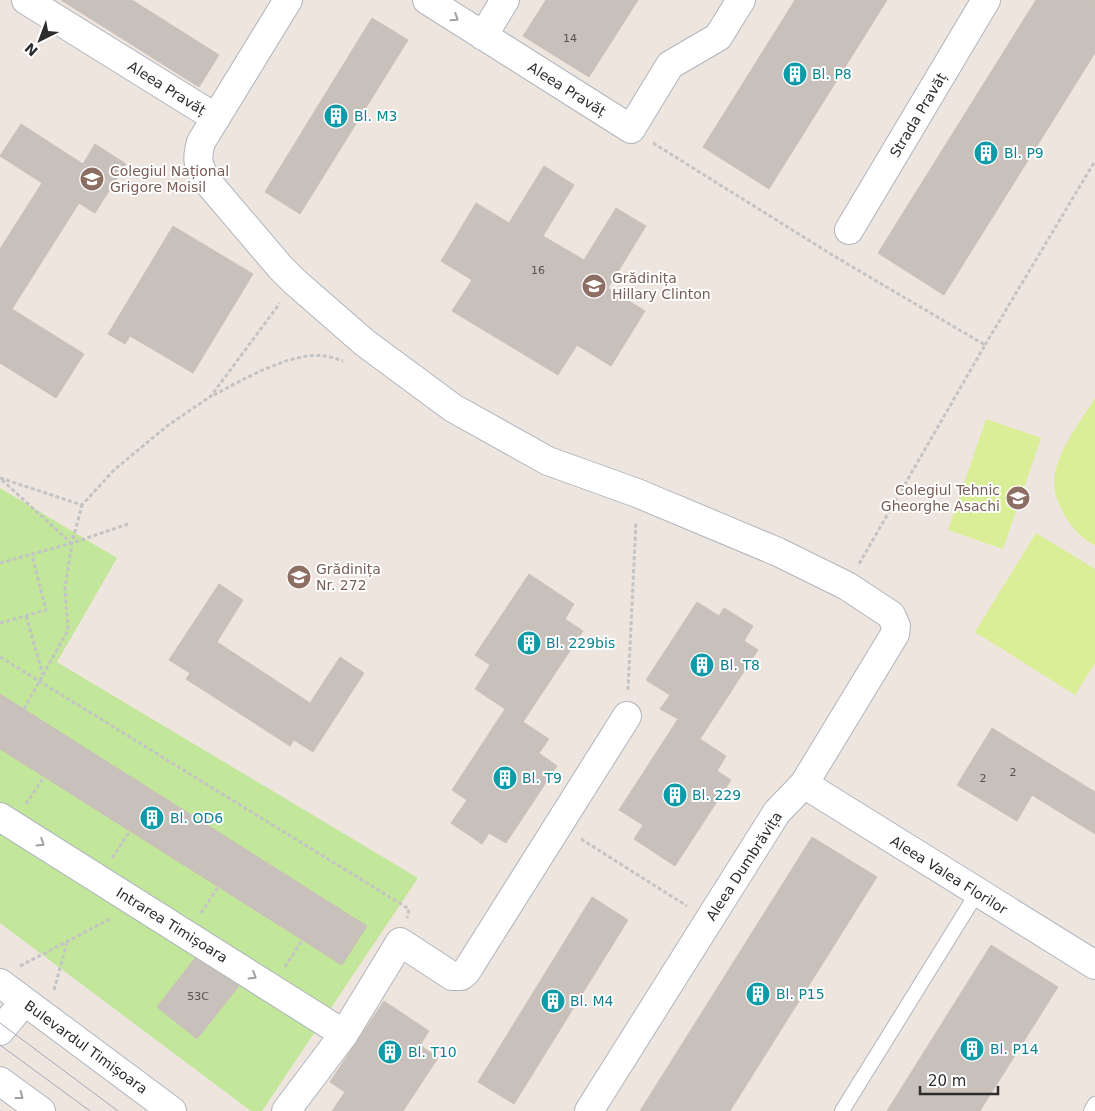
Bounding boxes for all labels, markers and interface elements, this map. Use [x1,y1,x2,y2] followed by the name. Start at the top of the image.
[449,12,459,21] one-way arrow
[15,15,65,65] north arrow
[563,32,577,45] house number: 14
[22,40,41,60] text: N
[125,58,209,119] street label: Aleea Pravăț
[525,59,609,120] street label: Aleea Pravăț
[782,61,808,87] building icon: Bl. P8
[812,66,852,82] place label: Bl. P8
[887,70,951,161] street label: Strada Pravăț
[323,103,349,129] building icon: Bl. M3
[354,108,397,124] place label: Bl. M3
[973,140,999,166] building icon: Bl. P9
[1004,145,1044,161] place label: Bl. P9
[110,163,229,195] place label: Colegiul Național Grigore Moisil
[79,166,105,192] school or university icon: Colegiul Național Grigore Moisil
[531,264,545,277] house number: 16
[612,270,711,302] place label: Grădinița Hillary Clinton
[581,273,607,299] school or university icon: Grădinița Hillary Clinton
[881,482,1000,514] place label: Colegiul Tehnic Gheorghe Asachi
[1005,485,1031,511] school or university icon: Colegiul Tehnic Gheorghe Asachi
[316,561,381,593] place label: Grădinița Nr. 272
[286,564,312,590] school or university icon: Grădinița Nr. 272
[516,630,542,656] building icon: Bl. 229bis
[546,635,615,651] place label: Bl. 229bis
[689,652,715,678] building icon: Bl. T8
[720,657,760,673] place label: Bl. T8
[492,765,518,791] building icon: Bl. T9
[1010,766,1017,779] house number: 2
[522,770,562,786] place label: Bl. T9
[980,772,987,785] house number: 2
[662,782,688,808] building icon: Bl. 229
[692,787,741,803] place label: Bl. 229
[139,805,165,831] building icon: Bl. OD6
[703,809,786,924] street label: Aleea Dumbrăvița
[170,810,223,826] place label: Bl. OD6
[888,833,1011,918] street label: Aleea Valea Florilor
[36,837,45,846] one-way arrow
[113,884,231,967] street label: Intrarea Timișoara
[247,970,256,980] one-way arrow
[745,981,771,1007] building icon: Bl. P15
[776,986,825,1002] place label: Bl. P15
[540,988,566,1014] building icon: Bl. M4
[187,990,209,1003] house number: 53C
[570,993,613,1009] place label: Bl. M4
[21,997,150,1098] street label: Bulevardul Timișoara
[959,1036,985,1062] building icon: Bl. P14
[377,1039,403,1065] building icon: Bl. T10
[990,1041,1039,1057] place label: Bl. P14
[408,1044,457,1060] place label: Bl. T10
[920,1064,998,1096] scale bar
[928,1072,966,1090] text: 20 m
[14,1090,24,1099] one-way arrow

